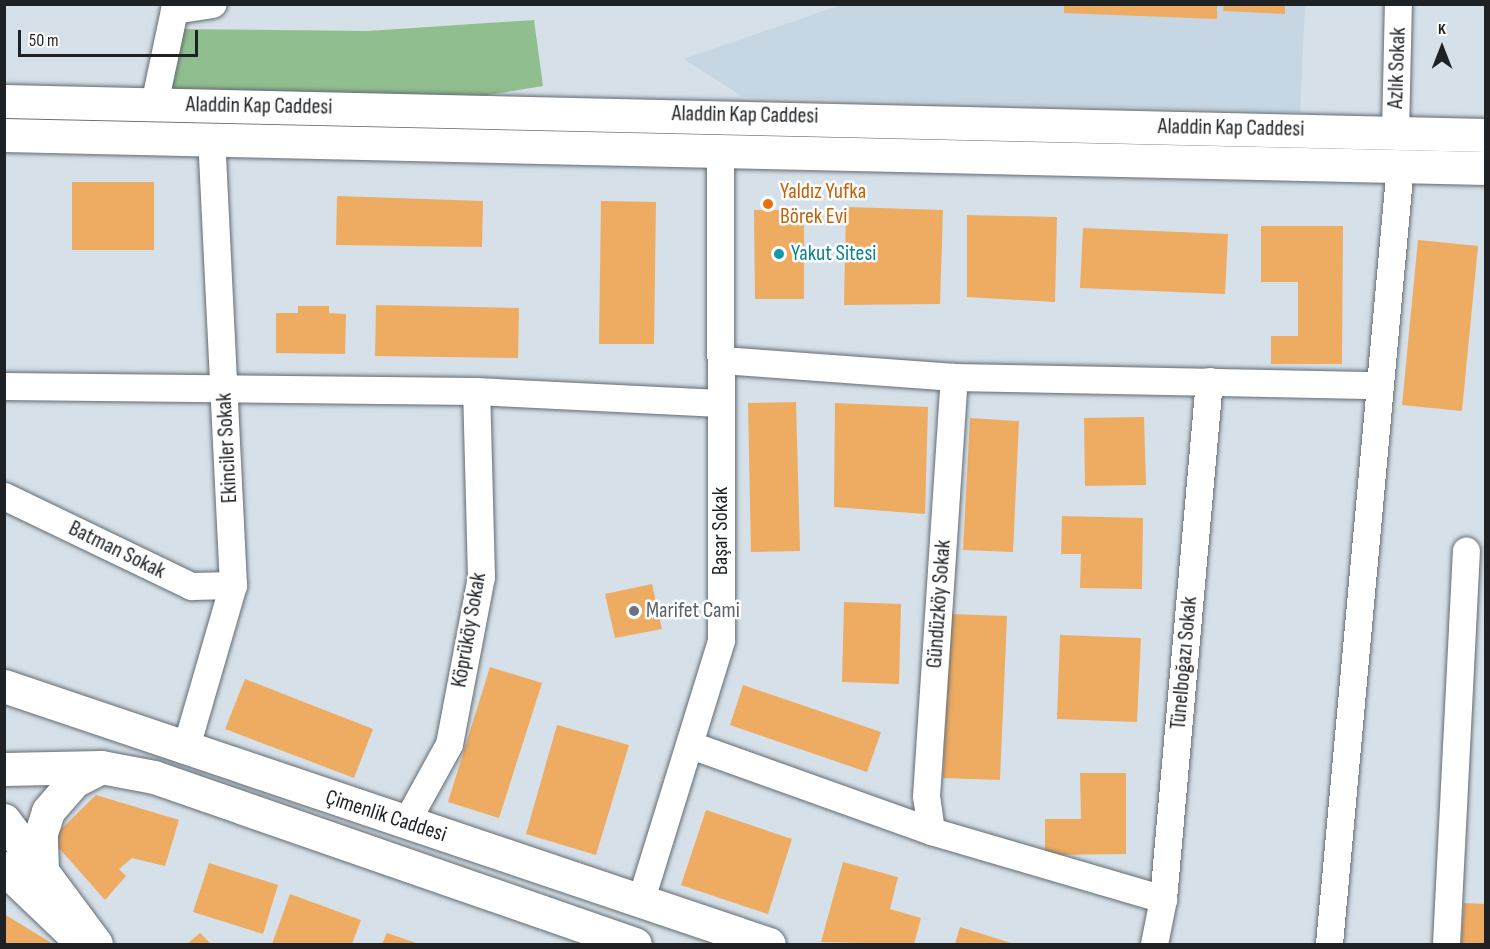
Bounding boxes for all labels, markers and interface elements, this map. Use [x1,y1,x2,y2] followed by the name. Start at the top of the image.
[21,18,201,56] scale bar
[1412,18,1472,78] north arrow
[1438,20,1446,39] text: K
[1382,27,1412,109] street label: Azlık Sokak
[29,30,59,51] text: 50 m
[186,92,332,120] street label: Aladdin Kap Caddesi
[672,101,818,129] street label: Aladdin Kap Caddesi
[1158,114,1304,142] street label: Aladdin Kap Caddesi
[780,178,866,230] place label: Yaldız Yufka Börek Evi
[761,197,775,211] marker: Yaldız Yufka Börek Evi
[791,241,876,267] place label: Yakut Sitesi
[772,247,786,261] marker: Yakut Sitesi
[211,392,243,504] street label: Ekinciler Sokak
[708,487,734,575] street label: Başar Sokak
[64,515,170,585] street label: Batman Sokak
[921,539,957,669] street label: Gündüzköy Sokak
[446,571,492,689] street label: Köprüköy Sokak
[1165,595,1203,731] street label: Tünelboğazı Sokak
[646,598,740,624] place label: Marifet Cami
[627,604,641,618] marker: Marifet Cami
[322,784,450,848] street label: Çimenlik Caddesi

